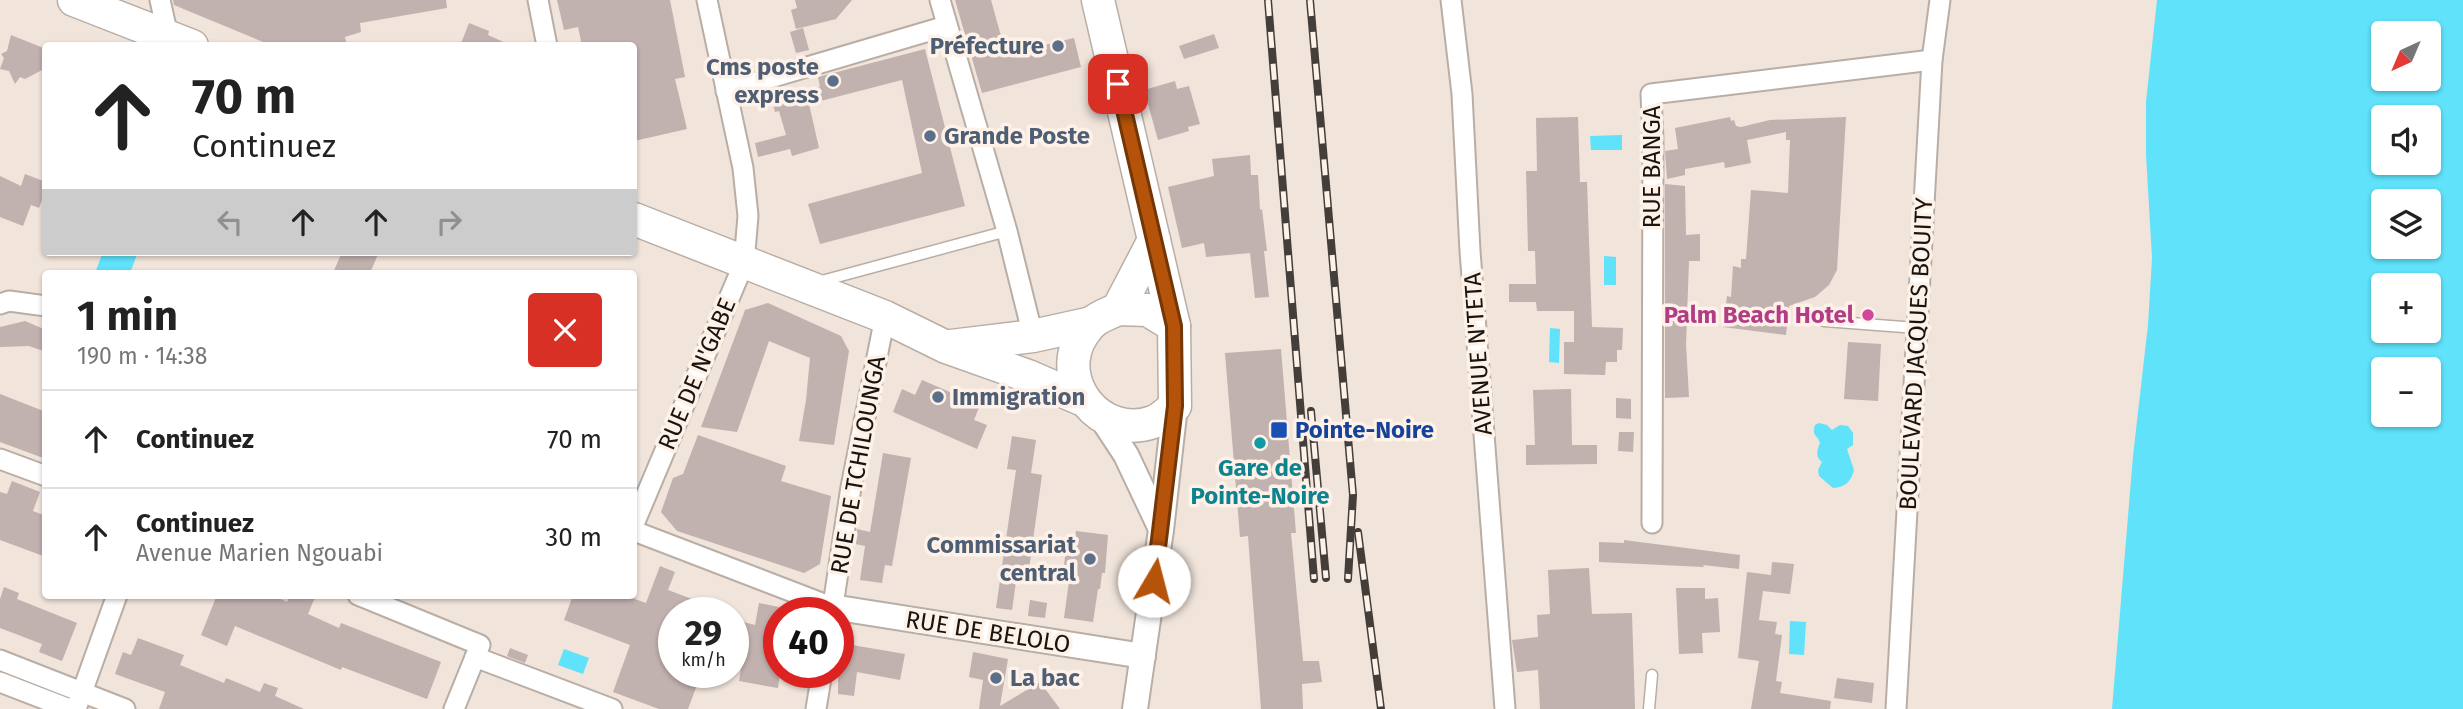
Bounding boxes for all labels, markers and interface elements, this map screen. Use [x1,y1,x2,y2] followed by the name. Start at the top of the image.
[2371,21,2441,91] north arrow
[2371,21,2441,427] map controls
[930,32,1044,60] place label: Préfecture
[1050,38,1066,54] marker: Préfecture
[706,53,819,109] place label: Cms poste express
[1088,54,1148,114] pin
[1099,65,1137,103] icon: arrive
[192,67,296,126] text: 70 m
[77,70,168,161] icon: ahead
[825,73,841,89] marker: Cms poste express
[1638,105,1666,228] street label: RUE BANGA
[2371,105,2441,175] button: sound
[944,122,1090,150] place label: Grande Poste
[192,127,336,165] text: Continuez
[922,128,938,144] marker: Grande Poste
[2371,189,2441,259] button: layers
[1894,196,1938,511] street label: BOULEVARD JACQUES BOUITY
[211,203,249,241] icon: left
[284,203,322,241] icon: ahead
[357,203,395,241] icon: ahead
[430,203,468,241] icon: right
[1458,271,1498,436] street label: AVENUE N'TETA
[2371,273,2441,343] button: +
[77,291,178,341] text: 1 min
[528,293,602,367] button: close
[652,294,742,454] street label: RUE DE N'GABE
[1664,301,1855,329] place label: Palm Beach Hotel
[1860,307,1876,323] marker: Palm Beach Hotel
[77,342,207,370] text: 190 m · 14:38
[825,353,891,576] street label: RUE DE TCHILOUNGA
[2371,357,2441,427] button: −
[952,383,1085,411] place label: Immigration
[930,389,946,405] marker: Immigration
[1295,416,1434,444] place label: Pointe-Noire
[77,420,115,458] icon: ahead
[1269,420,1289,440] marker: Pointe-Noire
[136,424,254,455] text: Continuez
[547,424,602,455] text: 70 m
[1252,435,1268,451] marker: Gare de Pointe-Noire
[1190,454,1330,510] place label: Gare de Pointe-Noire
[136,508,254,539] text: Continuez
[77,518,115,556] icon: ahead
[545,522,602,553] text: 30 m
[927,531,1077,587] place label: Commissariat central
[136,539,383,567] text: Avenue Marien Ngouabi
[1117,544,1191,618] position arrow
[1082,551,1098,567] marker: Commissariat central
[763,597,854,688] speed limit sign: 40
[904,605,1072,659] street label: RUE DE BELOLO
[685,612,722,654] text: 29
[681,649,726,671] text: km/h
[1010,664,1080,692] place label: La bac
[988,670,1004,686] marker: La bac

